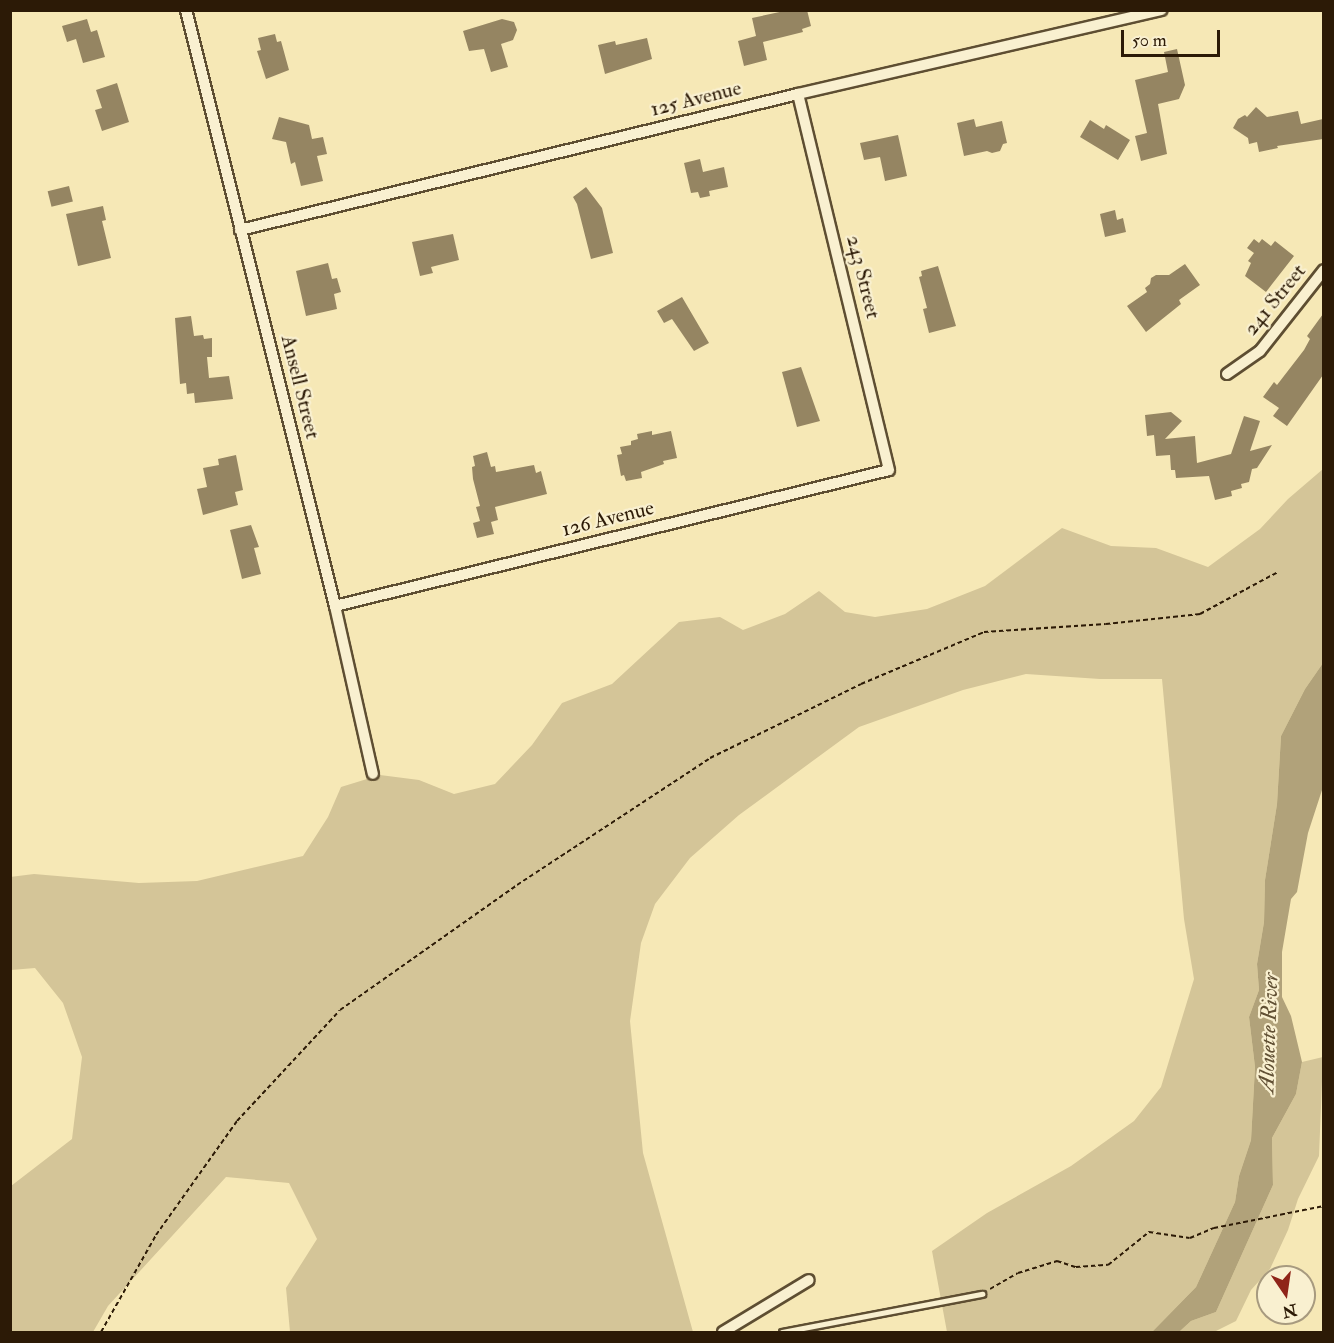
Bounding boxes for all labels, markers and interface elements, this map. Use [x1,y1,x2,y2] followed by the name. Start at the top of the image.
[1124,18,1223,56] scale bar
[1132,29,1167,52] text: 50 m
[648,76,744,122] street label: 125 Avenue
[840,233,886,321] street label: 243 Street
[1239,259,1311,341] street label: 241 Street
[275,333,325,441] street label: Ansell Street
[559,495,657,543] street label: 126 Avenue
[1254,972,1284,1094] water label: Alouette River
[1256,1265,1316,1325] north arrow
[1280,1299,1299,1322] text: N

